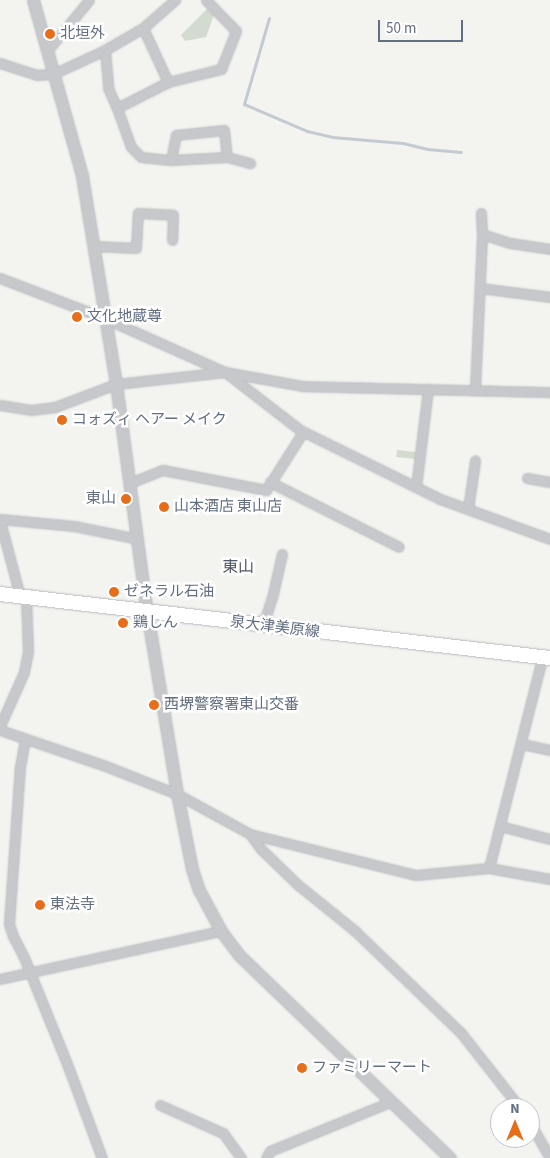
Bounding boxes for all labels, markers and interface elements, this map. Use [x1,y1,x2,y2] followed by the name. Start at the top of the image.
[380,10,465,42] scale bar
[386,18,416,39] text: 50 m
[60,25,105,43] place label: 北垣外
[44,28,56,40] marker: 北垣外
[87,308,162,326] place label: 文化地蔵尊
[71,311,83,323] marker: 文化地蔵尊
[72,411,227,429] place label: コォズィ ヘアー メイク
[56,414,68,426] marker: コォズィ ヘアー メイク
[86,490,116,508] place label: 東山
[120,493,132,505] marker: 東山
[174,498,282,516] place label: 山本酒店 東山店
[158,501,170,513] marker: 山本酒店 東山店
[222,557,254,577] district label: 東山
[124,583,214,601] place label: ゼネラル石油
[108,586,120,598] marker: ゼネラル石油
[229,613,321,641] street label: 泉大津美原線
[133,614,178,632] place label: 鶏しん
[117,617,129,629] marker: 鶏しん
[164,696,299,714] place label: 西堺警察署東山交番
[148,699,160,711] marker: 西堺警察署東山交番
[50,896,95,914] place label: 東法寺
[34,899,46,911] marker: 東法寺
[312,1059,432,1077] place label: ファミリーマート
[296,1062,308,1074] marker: ファミリーマート
[490,1098,540,1148] north arrow
[510,1099,520,1119] text: N

